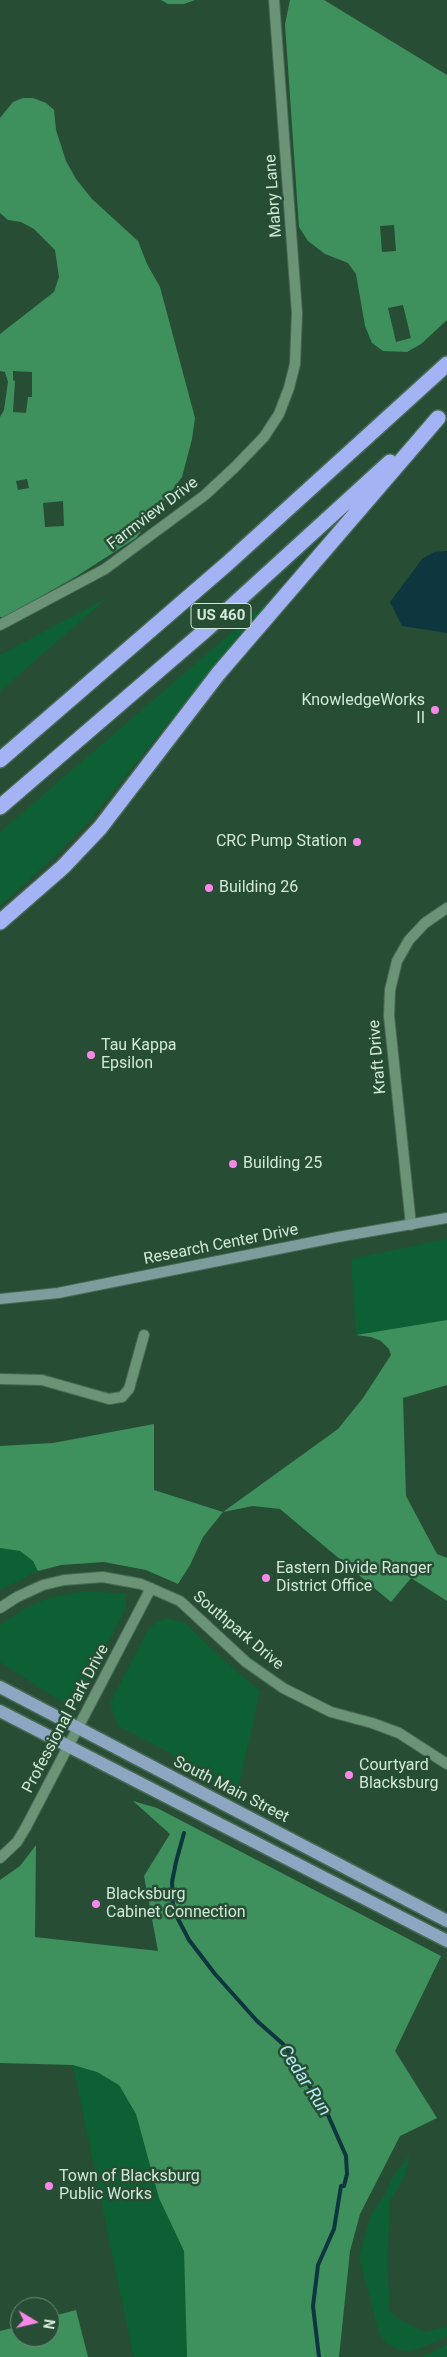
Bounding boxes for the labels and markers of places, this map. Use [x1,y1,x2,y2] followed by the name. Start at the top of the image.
[301,691,425,729] place label: KnowledgeWorks II
[429,704,441,716] marker: KnowledgeWorks II
[216,832,347,852] place label: CRC Pump Station
[351,836,363,848] marker: CRC Pump Station
[219,878,298,898] place label: Building 26
[203,882,215,894] marker: Building 26
[101,1036,177,1074] place label: Tau Kappa Epsilon
[85,1049,97,1061] marker: Tau Kappa Epsilon
[243,1154,322,1174] place label: Building 25
[227,1158,239,1170] marker: Building 25
[276,1559,432,1597] place label: Eastern Divide Ranger District Office
[260,1572,272,1584] marker: Eastern Divide Ranger District Office
[359,1756,438,1794] place label: Courtyard Blacksburg
[343,1769,355,1781] marker: Courtyard Blacksburg
[106,1885,246,1923] place label: Blacksburg Cabinet Connection
[90,1898,102,1910] marker: Blacksburg Cabinet Connection
[59,2167,200,2205] place label: Town of Blacksburg Public Works
[43,2180,55,2192] marker: Town of Blacksburg Public Works

